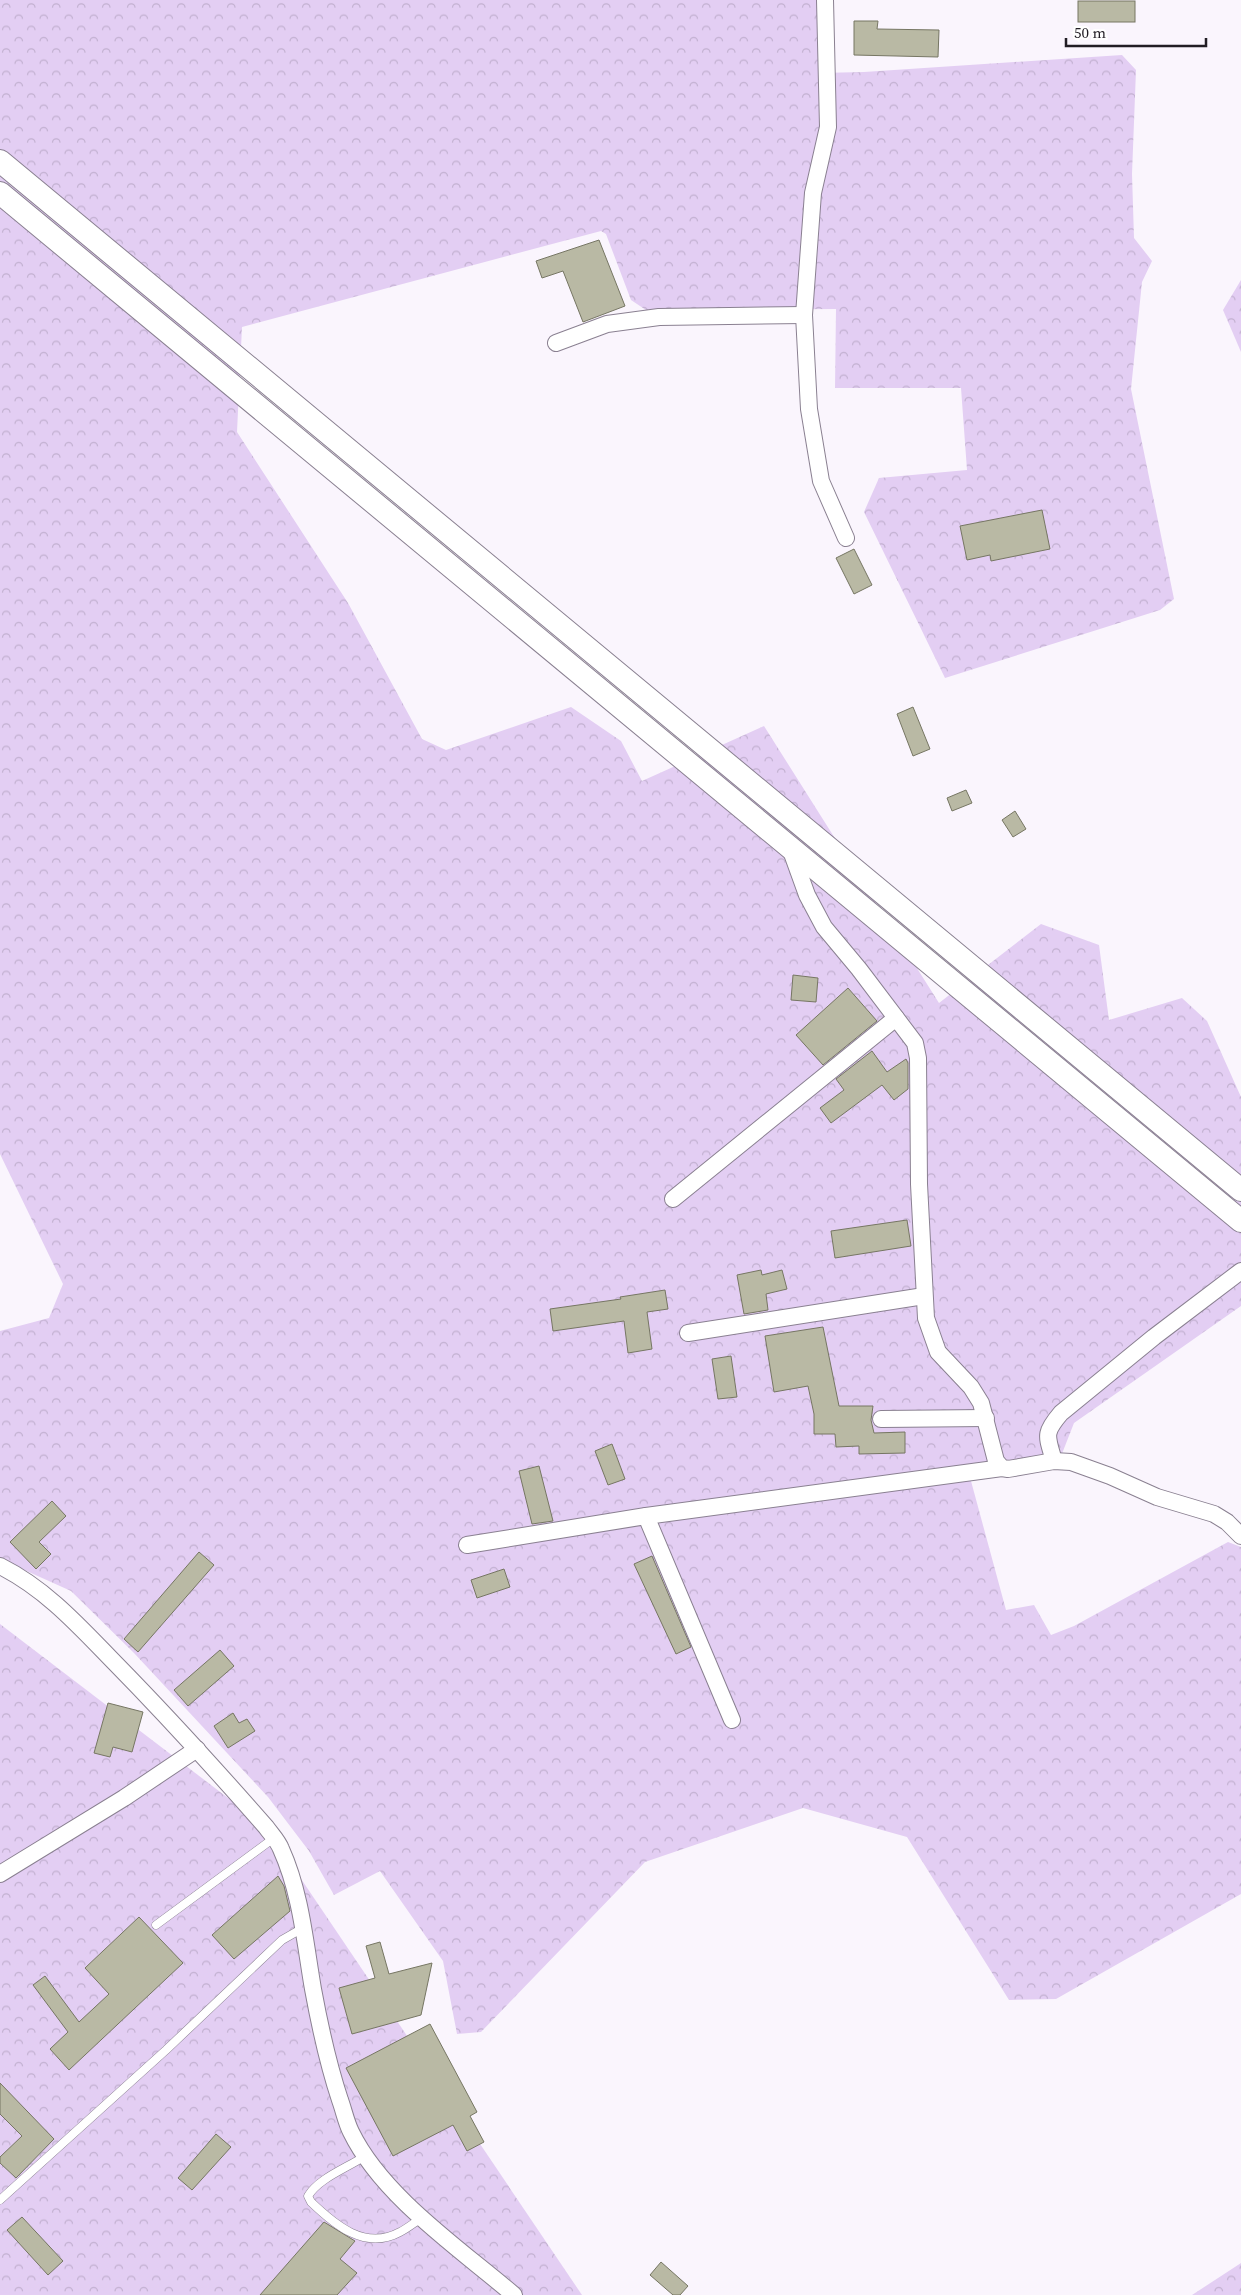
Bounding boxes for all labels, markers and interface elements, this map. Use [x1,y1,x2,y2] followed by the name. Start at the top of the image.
[1066,15,1206,47] scale bar
[1074,22,1106,43] text: 50 m

